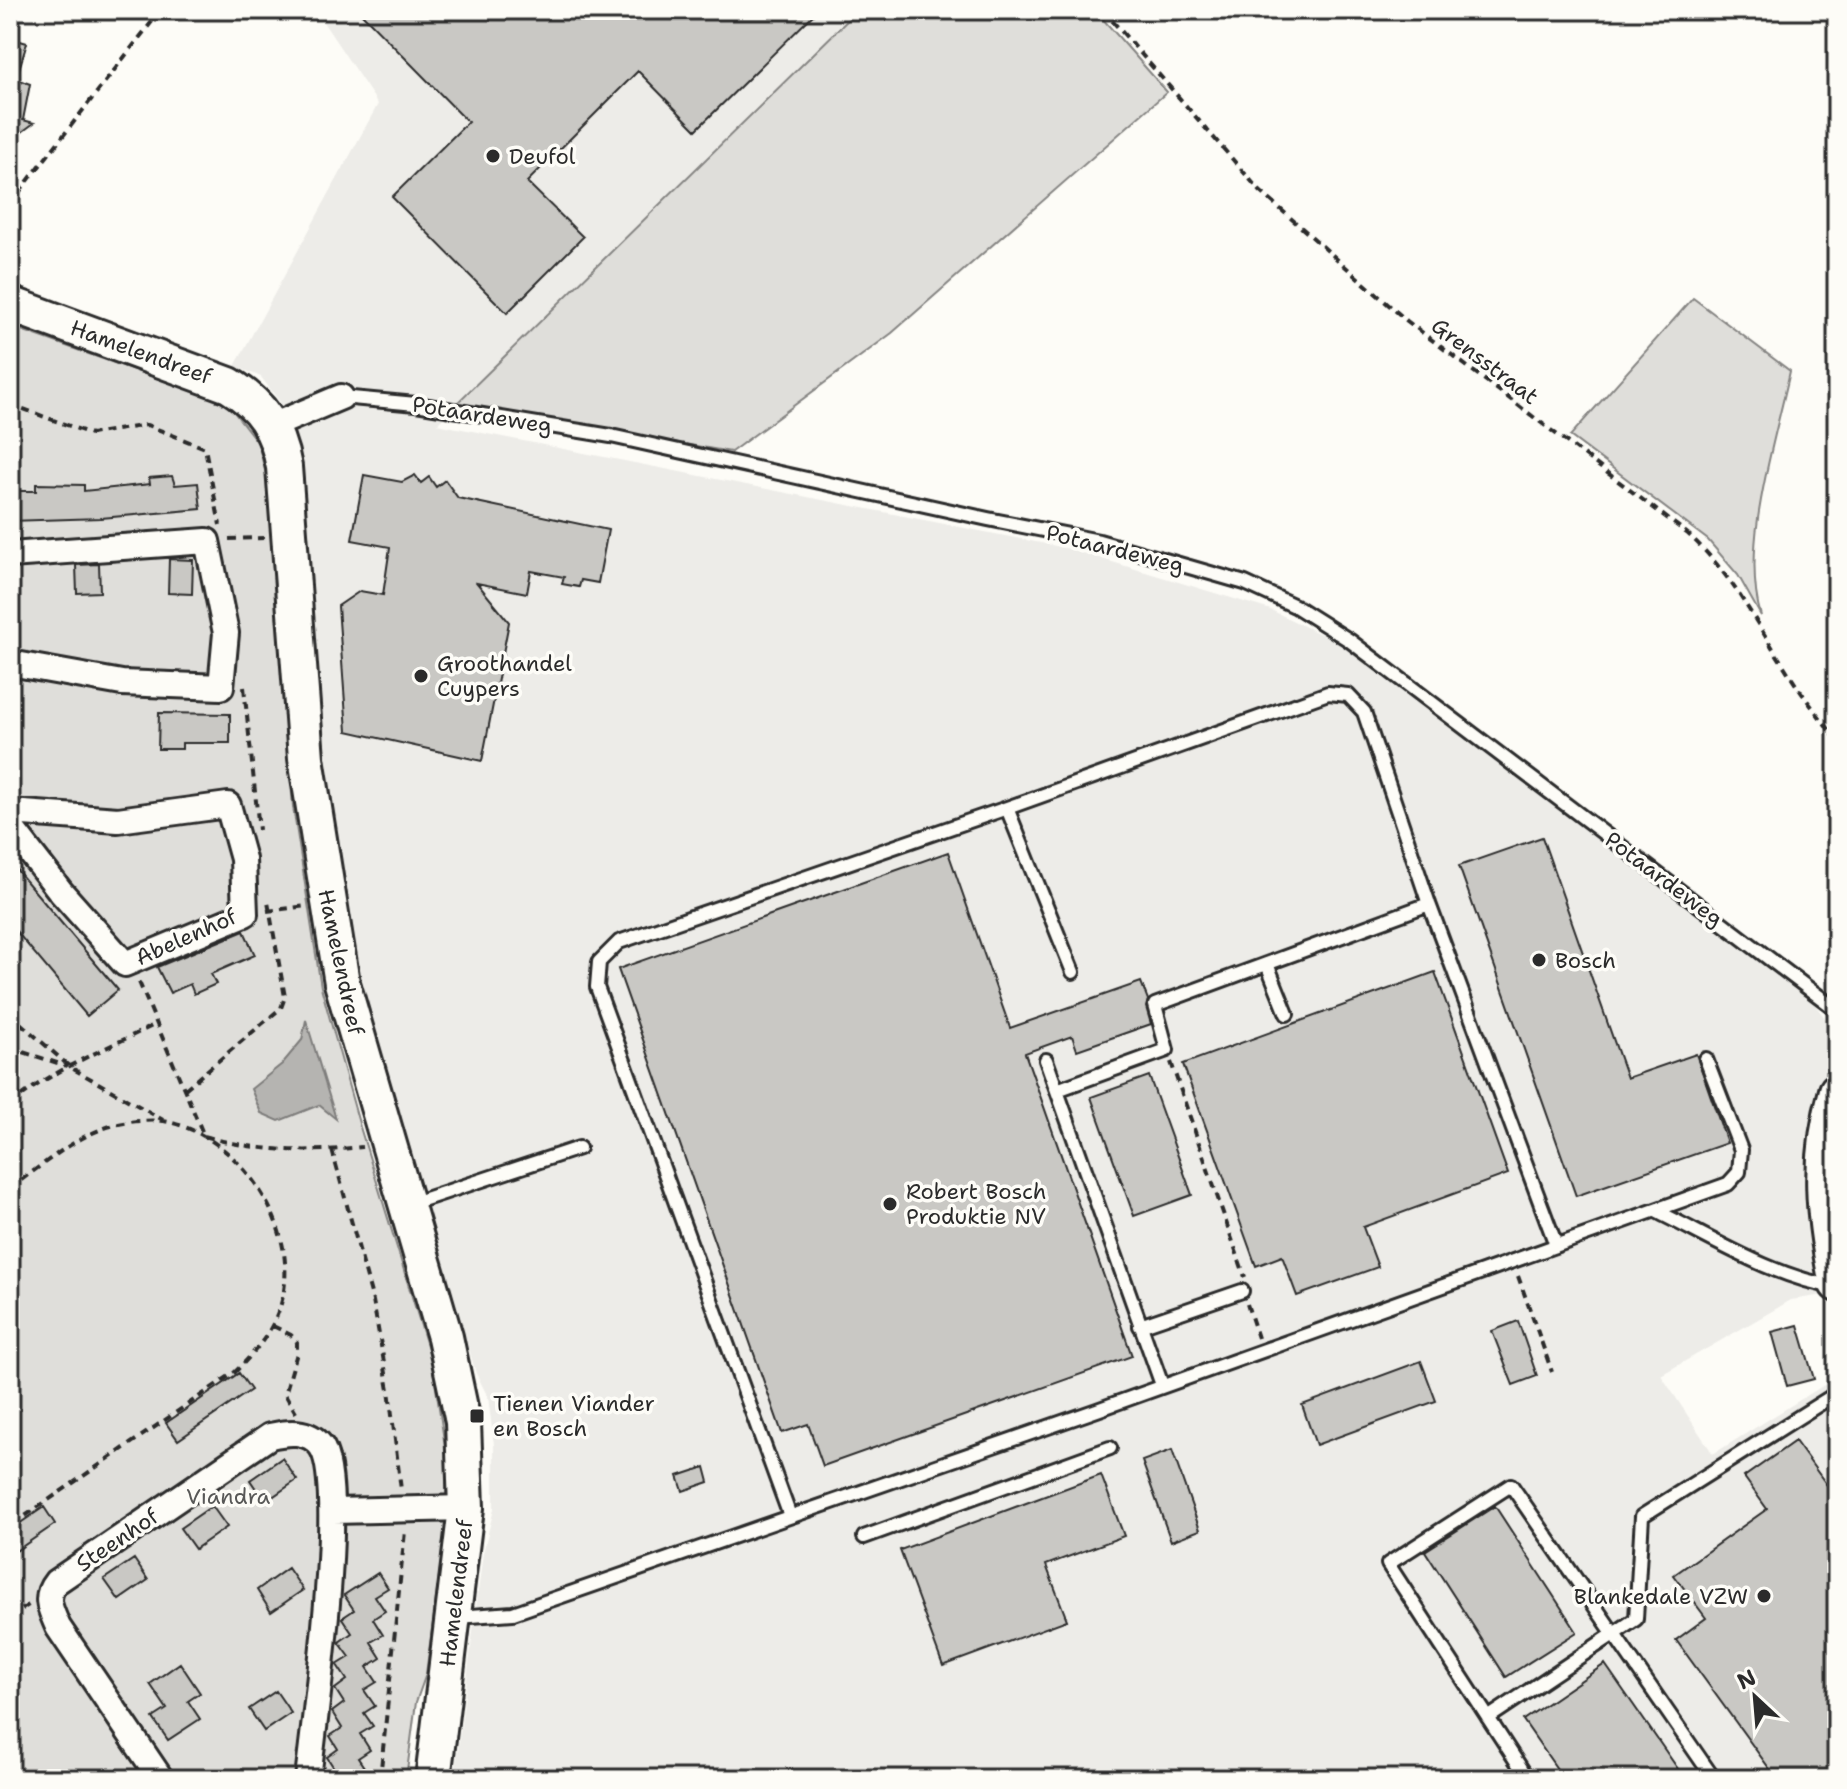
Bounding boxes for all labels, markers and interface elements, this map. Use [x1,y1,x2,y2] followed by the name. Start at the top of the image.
[509,142,576,171] place label: Deufol
[484,147,502,165] marker: Deufol
[1425,311,1545,411] street label: Grensstraat
[66,313,217,391] street label: Hamelendreef
[410,390,554,440] street label: Potaardeweg
[1043,518,1187,580] street label: Potaardeweg
[437,649,572,703] place label: Groothandel Cuypers
[412,667,430,685] marker: Groothandel Cuypers
[1599,825,1729,933] street label: Potaardeweg
[311,887,371,1038] street label: Hamelendreef
[131,901,242,972] street label: Abelenhof
[1555,946,1616,975] place label: Bosch
[1530,951,1548,969] marker: Bosch
[906,1177,1046,1231] place label: Robert Bosch Produktie NV
[881,1195,899,1213] marker: Robert Bosch Produktie NV
[493,1389,655,1443] place label: Tienen Viander en Bosch
[468,1407,486,1425] marker: Tienen Viander en Bosch
[186,1482,270,1511] park label: Viandra
[70,1501,165,1578] street label: Steenhof
[433,1517,480,1668] street label: Hamelendreef
[1574,1582,1748,1611] place label: Blankedale VZW
[1755,1587,1773,1605] marker: Blankedale VZW
[1715,1657,1795,1737] north arrow
[1732,1663,1761,1696] text: N

